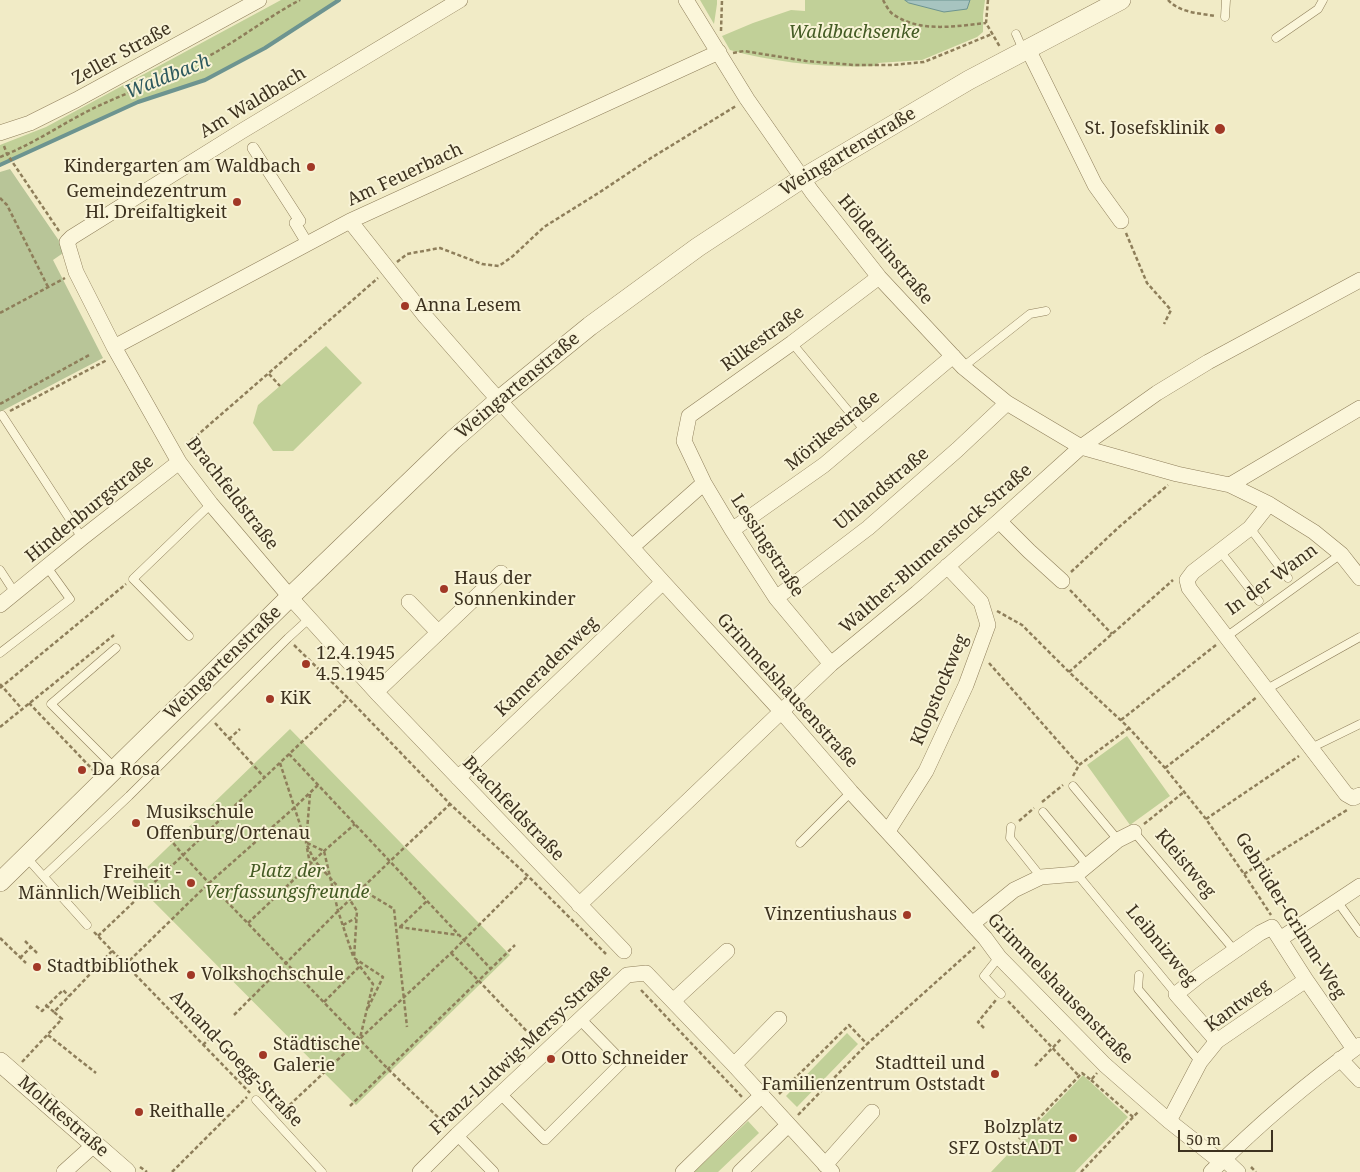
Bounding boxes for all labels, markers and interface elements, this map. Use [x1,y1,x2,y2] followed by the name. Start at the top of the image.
[69,18,175,90] street label: Zeller Straße
[788,22,920,44] park label: Waldbachsenke
[122,50,214,104] water label: Waldbach
[196,63,310,143] street label: Am Waldbach
[776,103,920,201] street label: Weingartenstraße
[1085,118,1209,140] place label: St. Josefsklinik
[1213,122,1227,136] marker: St. Josefsklinik
[344,139,466,211] street label: Am Feuerbach
[64,156,301,178] place label: Kindergarten am Waldbach
[305,161,317,173] marker: Kindergarten am Waldbach
[66,181,227,223] place label: Gemeindezentrum Hl. Dreifaltigkeit
[833,191,937,309] street label: Hölderlinstraße
[231,196,243,208] marker: Gemeindezentrum Hl. Dreifaltigkeit
[415,295,521,317] place label: Anna Lesem
[399,300,411,312] marker: Anna Lesem
[717,302,809,376] street label: Rilkestraße
[452,328,584,444] street label: Weingartenstraße
[781,386,885,476] street label: Mörikestraße
[181,433,283,555] street label: Brachfeldstraße
[830,443,934,535] street label: Uhlandstraße
[22,451,158,567] street label: Hindenburgstraße
[836,460,1036,638] street label: Walther-Blumenstock-Straße
[726,491,808,601] street label: Lessingstraße
[1222,540,1322,620] street label: In der Wann
[454,568,576,610] place label: Haus der Sonnenkinder
[438,583,450,595] marker: Haus der Sonnenkinder
[160,602,286,724] street label: Weingartenstraße
[712,609,862,773] street label: Grimmelshausenstraße
[491,612,603,722] street label: Kameradenweg
[907,631,973,749] street label: Klopstockweg
[316,643,395,686] place label: 12.4.1945 4.5.1945
[300,658,312,670] marker: 12.4.1945 4.5.1945
[280,688,311,710] place label: KiK
[264,693,276,705] marker: KiK
[458,752,568,866] street label: Brachfeldstraße
[92,759,160,781] place label: Da Rosa
[76,764,88,776] marker: Da Rosa
[146,802,310,844] place label: Musikschule Offenburg/Ortenau
[130,817,142,829] marker: Musikschule Offenburg/Ortenau
[1150,825,1220,903] street label: Kleistweg
[1230,829,1350,1003] street label: Gebrüder-Grimm-Weg
[205,861,369,904] park label: Platz der Verfassungsfreunde
[18,862,181,904] place label: Freiheit - Männlich/Weiblich
[185,877,197,889] marker: Freiheit - Männlich/Weiblich
[1121,901,1201,991] street label: Leibnizweg
[764,904,897,926] place label: Vinzentiushaus
[901,909,913,921] marker: Vinzentiushaus
[982,909,1138,1069] street label: Grimmelshausenstraße
[47,956,178,978] place label: Stadtbibliothek
[426,960,616,1140] street label: Franz-Ludwig-Mersy-Straße
[31,961,43,973] marker: Stadtbibliothek
[201,964,344,986] place label: Volkshochschule
[185,969,197,981] marker: Volkshochschule
[1201,975,1275,1037] street label: Kantweg
[165,986,307,1132] street label: Amand-Goegg-Straße
[273,1034,360,1076] place label: Städtische Galerie
[561,1048,688,1070] place label: Otto Schneider
[257,1049,269,1061] marker: Städtische Galerie
[545,1053,557,1065] marker: Otto Schneider
[761,1053,985,1096] place label: Stadtteil und Familienzentrum Oststadt
[989,1068,1001,1080] marker: Stadtteil und Familienzentrum Oststadt
[13,1072,113,1162] street label: Moltkestraße
[149,1101,225,1123] place label: Reithalle
[133,1106,145,1118] marker: Reithalle
[949,1117,1063,1160] place label: Bolzplatz SFZ OststADT
[1180,1120,1275,1152] scale bar
[1186,1129,1221,1149] text: 50 m
[1067,1132,1079,1144] marker: Bolzplatz SFZ OststADT

